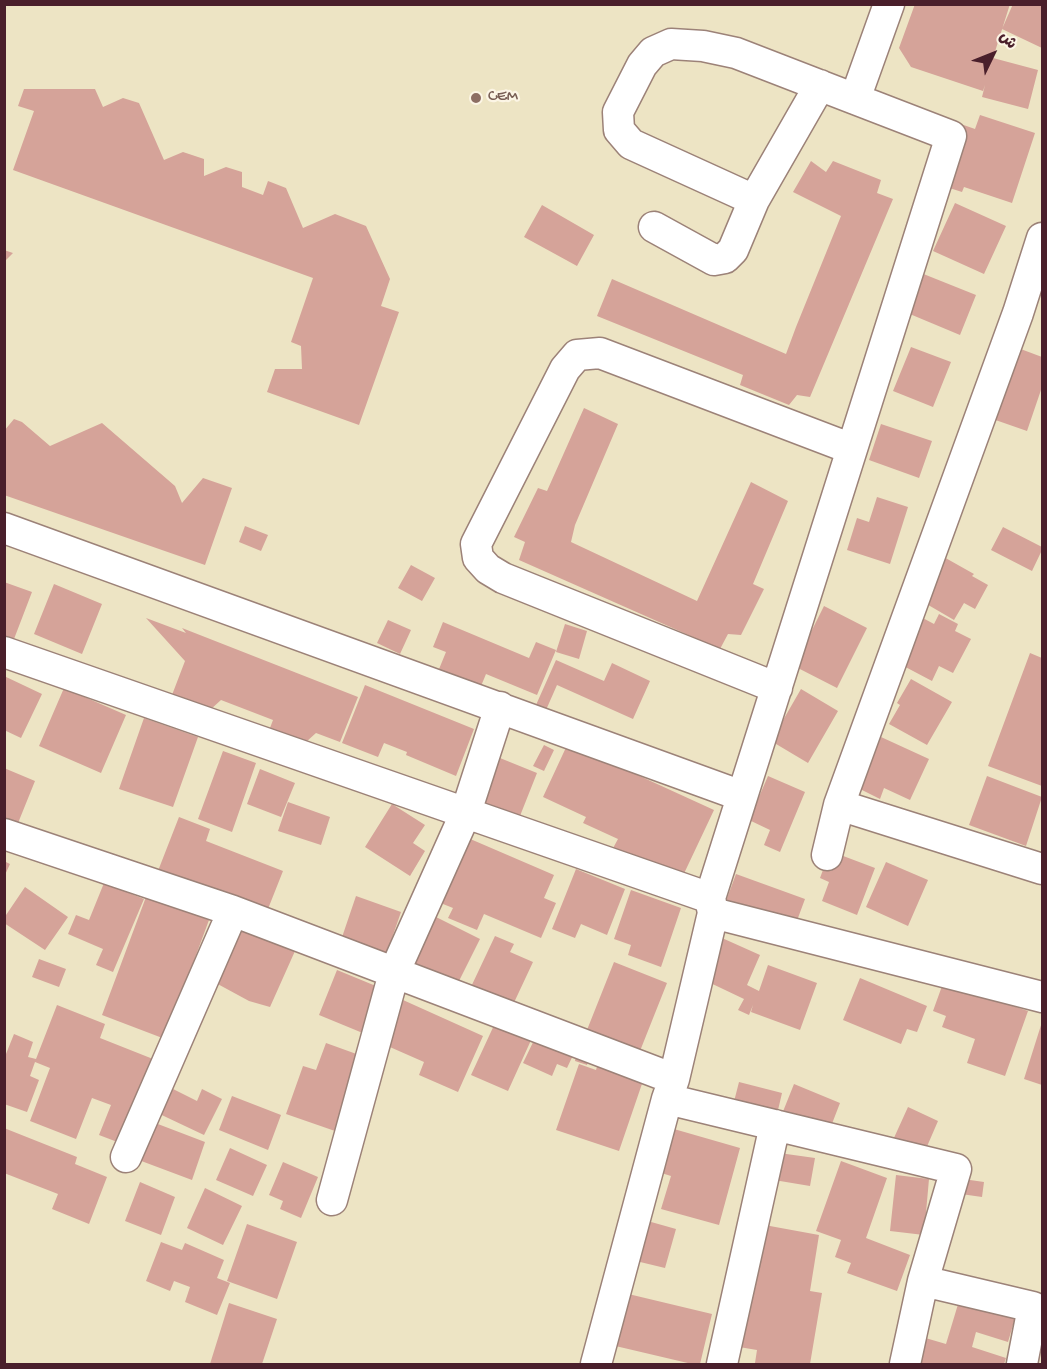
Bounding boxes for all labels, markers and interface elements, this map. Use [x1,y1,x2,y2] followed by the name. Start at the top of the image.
[963,24,1023,84] north arrow
[994,28,1019,54] text: ش
[488,88,518,108] place label: CEM
[469,91,483,105] marker: CEM

